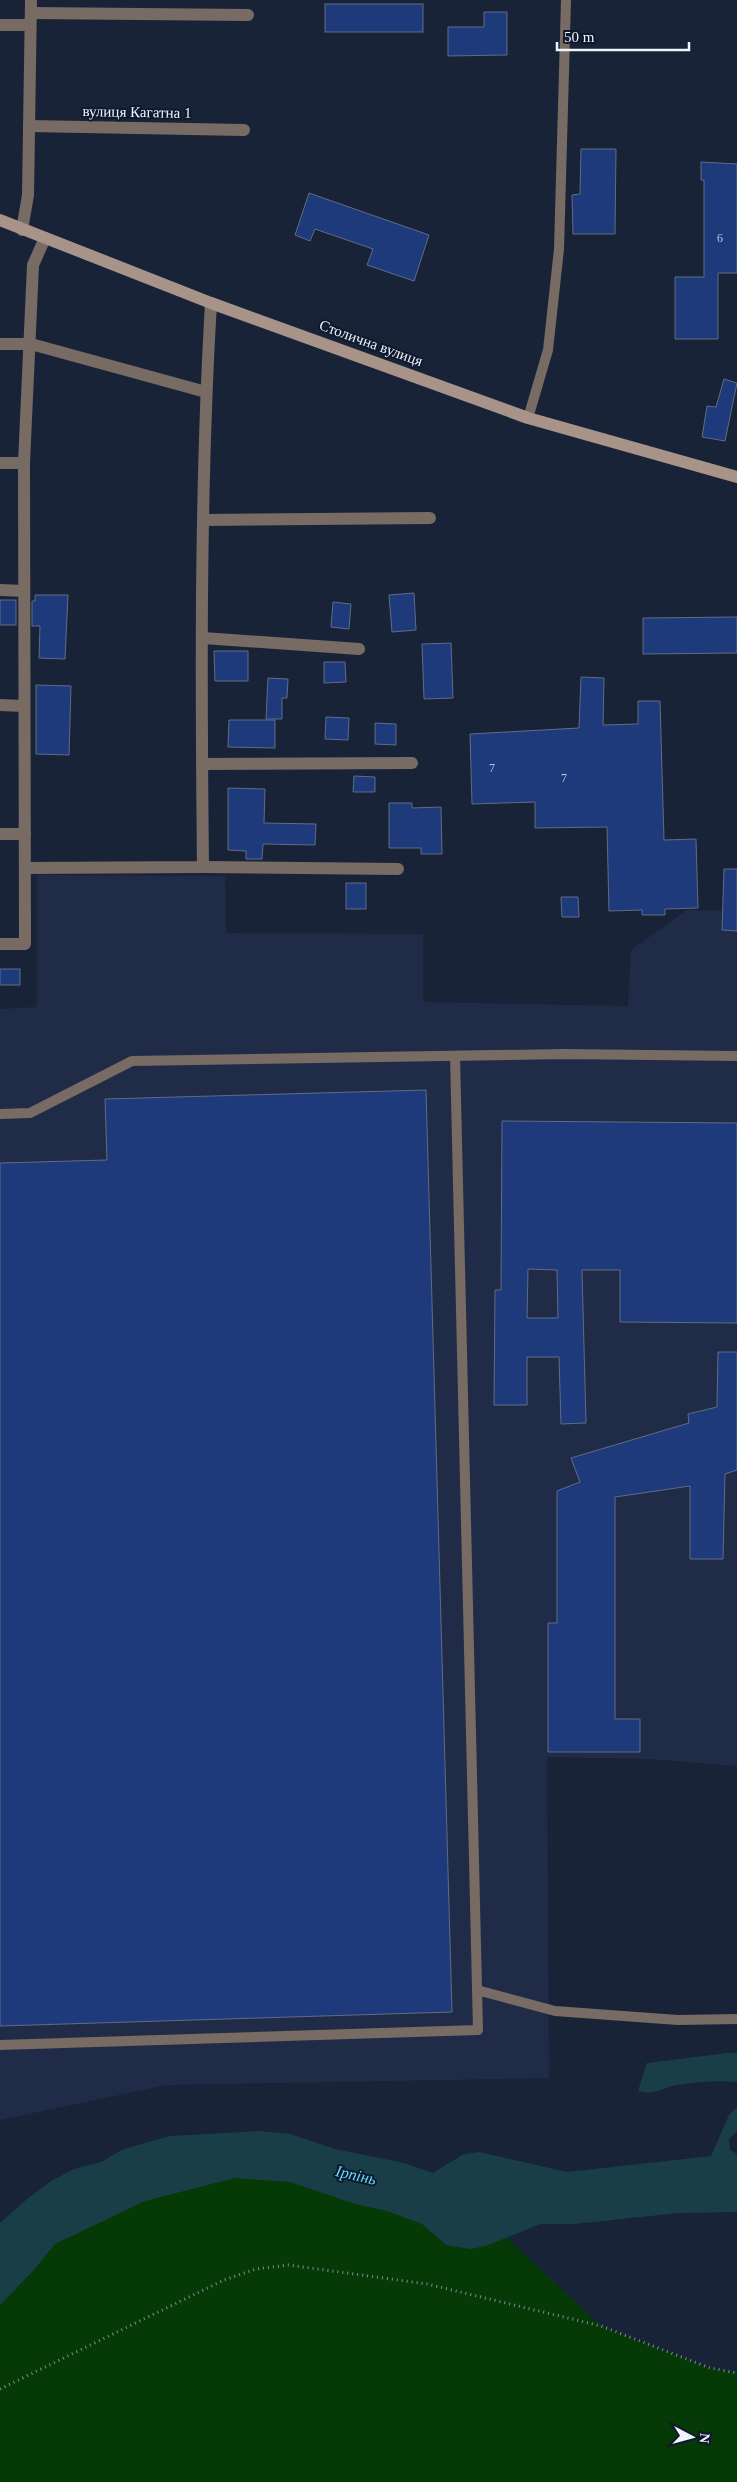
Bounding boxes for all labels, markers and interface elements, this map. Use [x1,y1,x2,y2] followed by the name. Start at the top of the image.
[557,20,690,52] scale bar
[564,29,595,45] text: 50 m
[82,103,192,121] street label: вулиця Кагатна 1
[717,231,723,245] house number: 6
[317,317,425,369] street label: Столична вулиця
[489,761,495,775] house number: 7
[561,771,567,785] house number: 7
[333,2162,378,2189] water label: Ірпінь
[667,2412,717,2462] north arrow
[696,2432,712,2444] text: N

